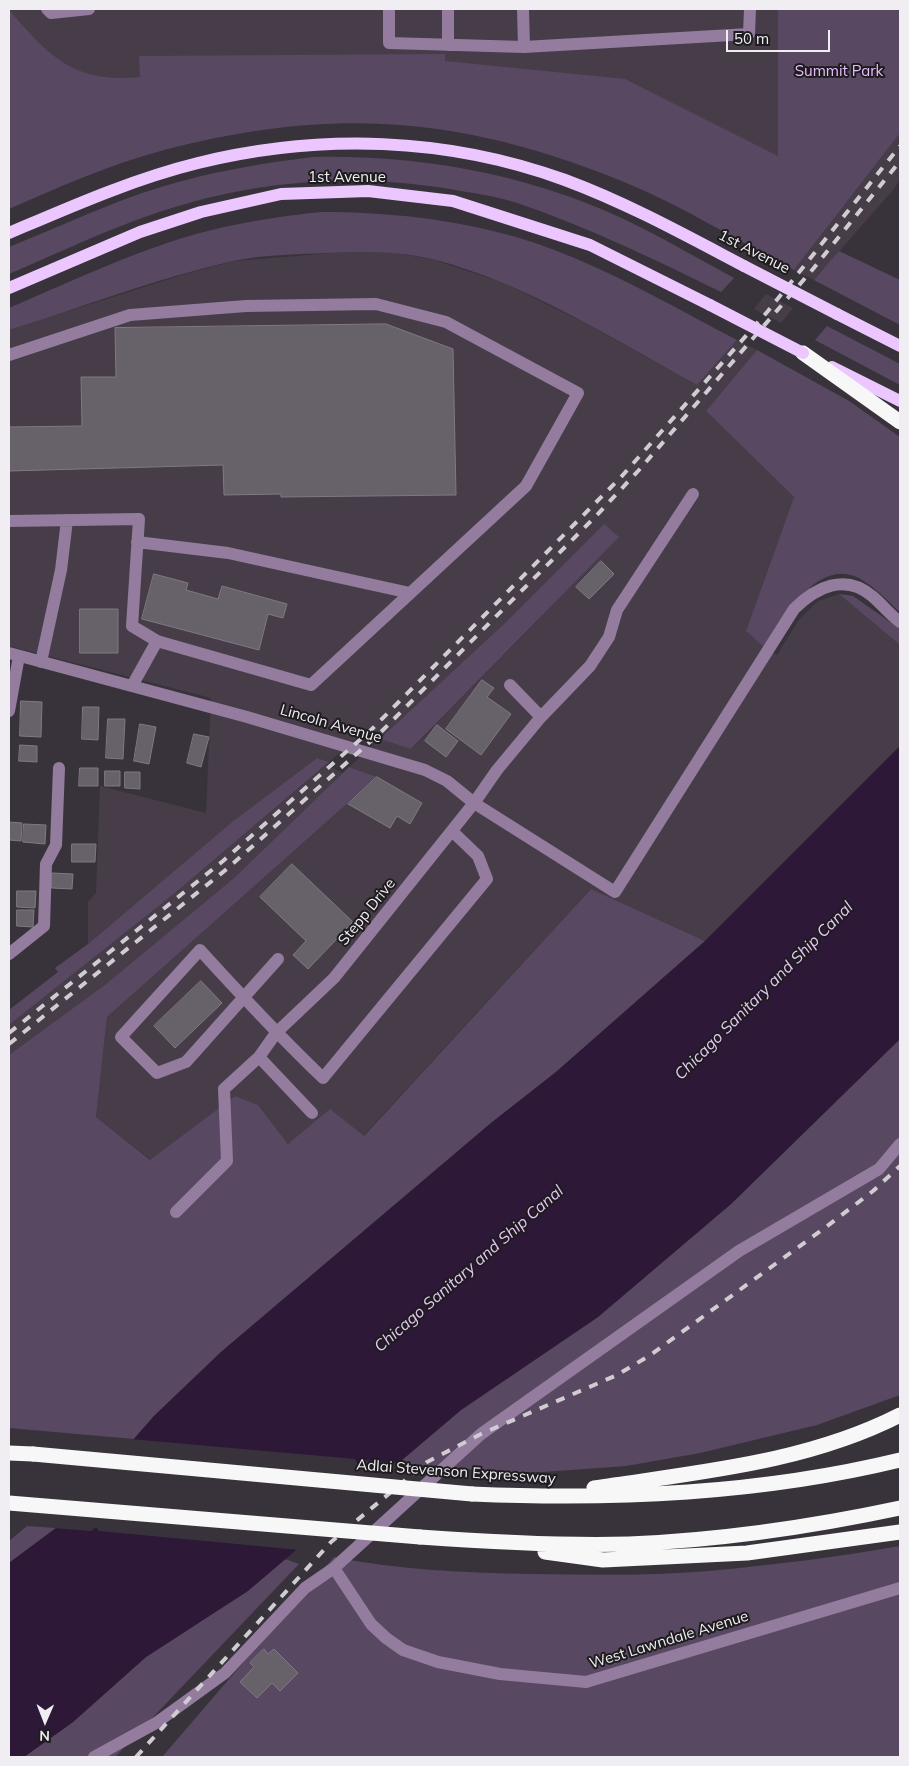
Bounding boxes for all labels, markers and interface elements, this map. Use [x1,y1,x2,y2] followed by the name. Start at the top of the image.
[729,20,833,52] scale bar
[734,29,769,48] text: 50 m
[795,62,883,80] park label: Summit Park
[308,168,386,186] street label: 1st Avenue
[715,226,793,278] street label: 1st Avenue
[278,701,384,747] street label: Lincoln Avenue
[335,875,399,949] street label: Stepp Drive
[671,898,857,1084] water label: Chicago Sanitary and Ship Canal
[371,1182,567,1356] water label: Chicago Sanitary and Ship Canal
[356,1456,556,1488] street label: Adlai Stevenson Expressway
[587,1607,751,1673] street label: West Lawndale Avenue
[20,1696,70,1746] north arrow
[39,1727,50,1745] text: N

